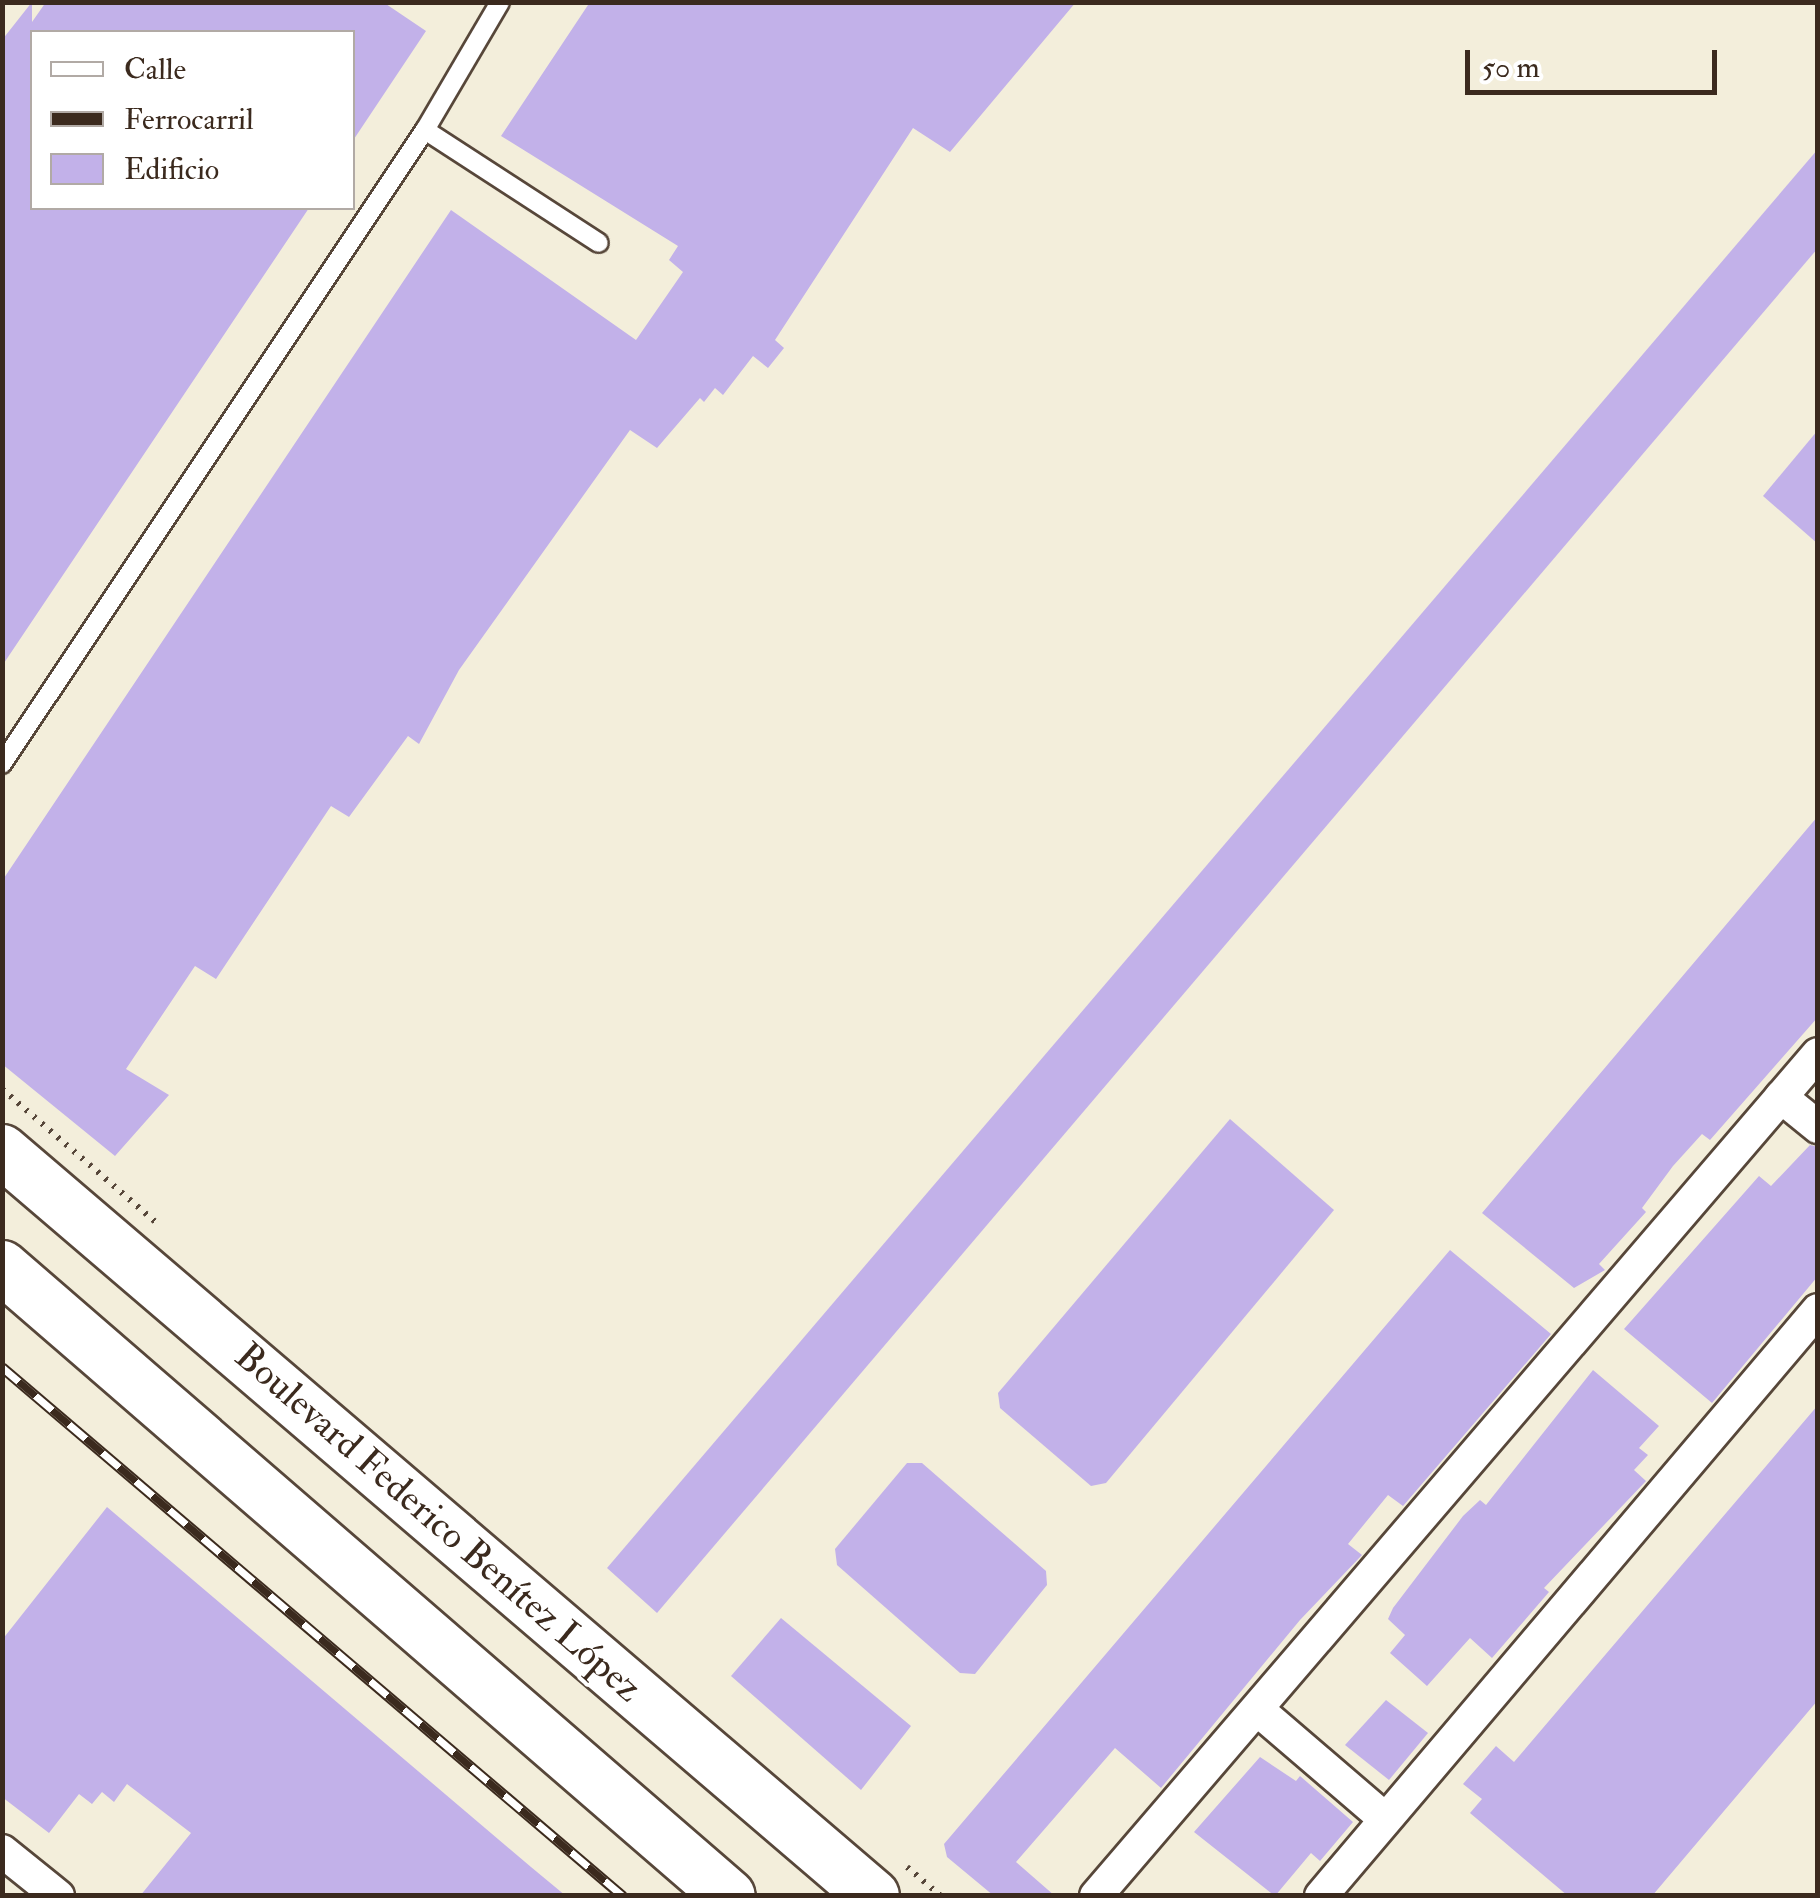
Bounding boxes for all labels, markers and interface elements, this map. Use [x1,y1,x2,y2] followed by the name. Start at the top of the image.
[30,30,355,210] legend
[1470,30,1722,92] scale bar
[1482,49,1540,86] text: 50 m
[124,51,186,88] text: Calle
[124,101,254,138] text: Ferrocarril
[124,151,219,188] text: Edificio
[225,1334,651,1712] street label: Boulevard Federico Benítez López

